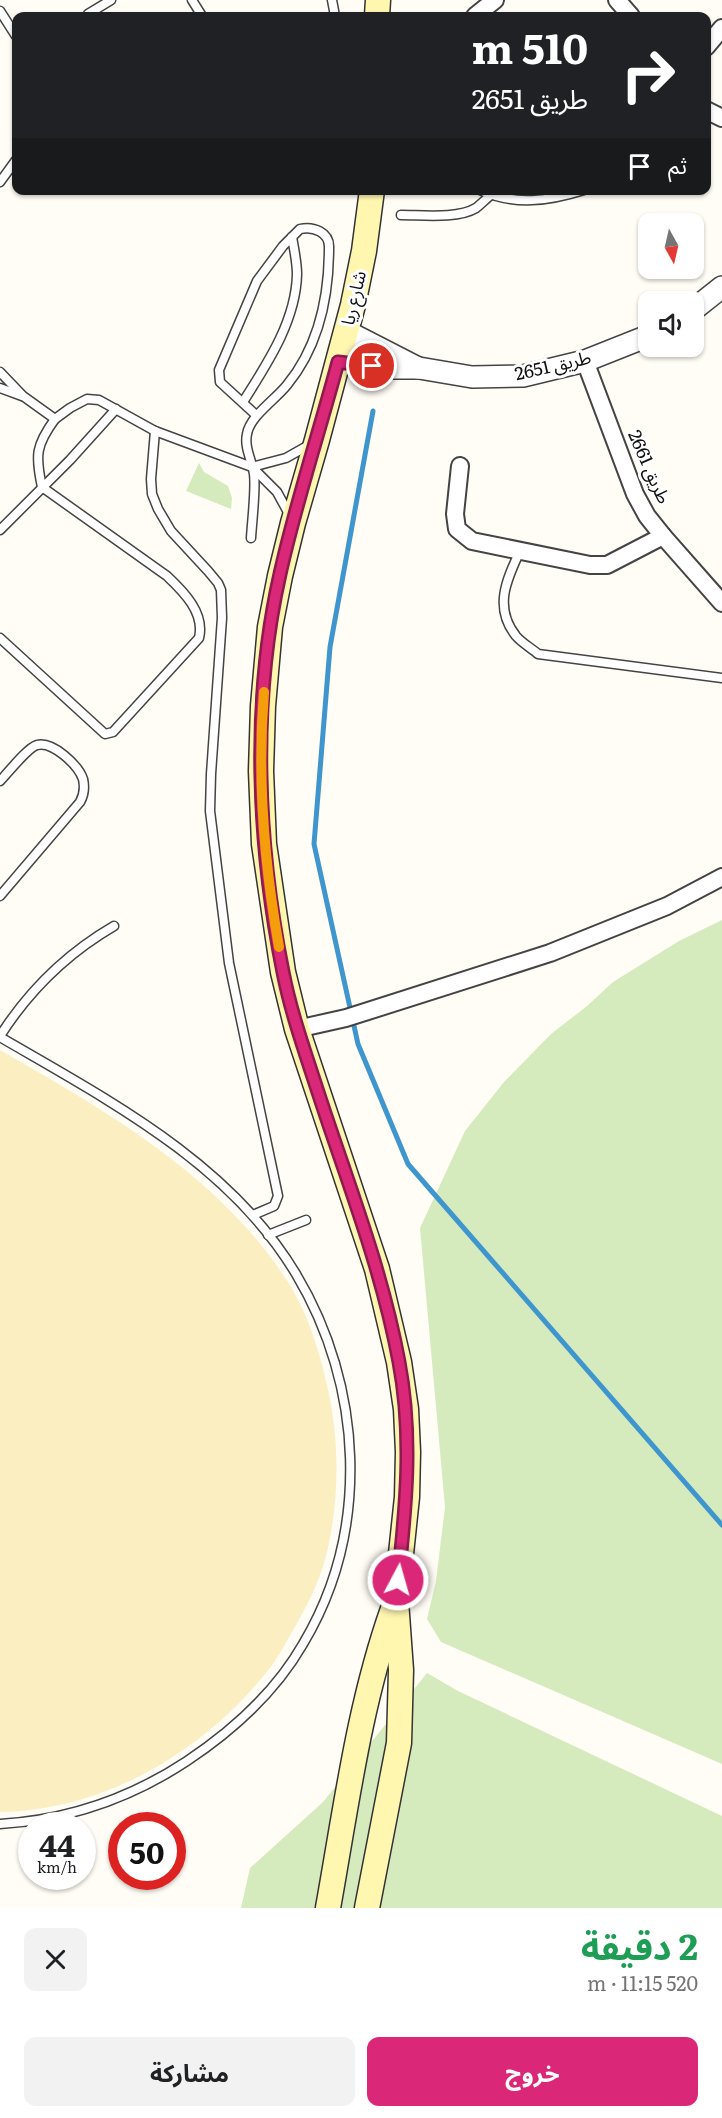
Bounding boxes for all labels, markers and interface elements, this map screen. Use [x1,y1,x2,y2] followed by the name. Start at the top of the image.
[472,15,588,77] text: 510 m
[609,36,687,114] icon: right
[472,77,588,117] text: طريق 2651
[668,148,687,181] text: ثم
[623,150,656,183] icon: arrive
[638,213,704,279] north arrow
[638,213,704,357] map controls
[333,268,374,328] street label: شارع ريا
[638,291,704,357] button: sound
[346,340,397,391] pin
[512,343,593,386] street label: طريق 2651
[355,349,388,382] icon: arrive
[622,425,679,508] street label: طريق 2661
[366,1548,430,1612] position arrow
[108,1812,186,1890] speed limit sign: 50
[39,1822,75,1866] text: 44
[37,1855,77,1878] text: km/h
[581,1918,698,1971] text: 2 دقيقة
[24,1928,87,1991] button: close
[587,1967,698,1997] text: 520 m · 11:15
[24,2037,355,2106] button: مشاركة
[367,2037,698,2106] button: خروج

